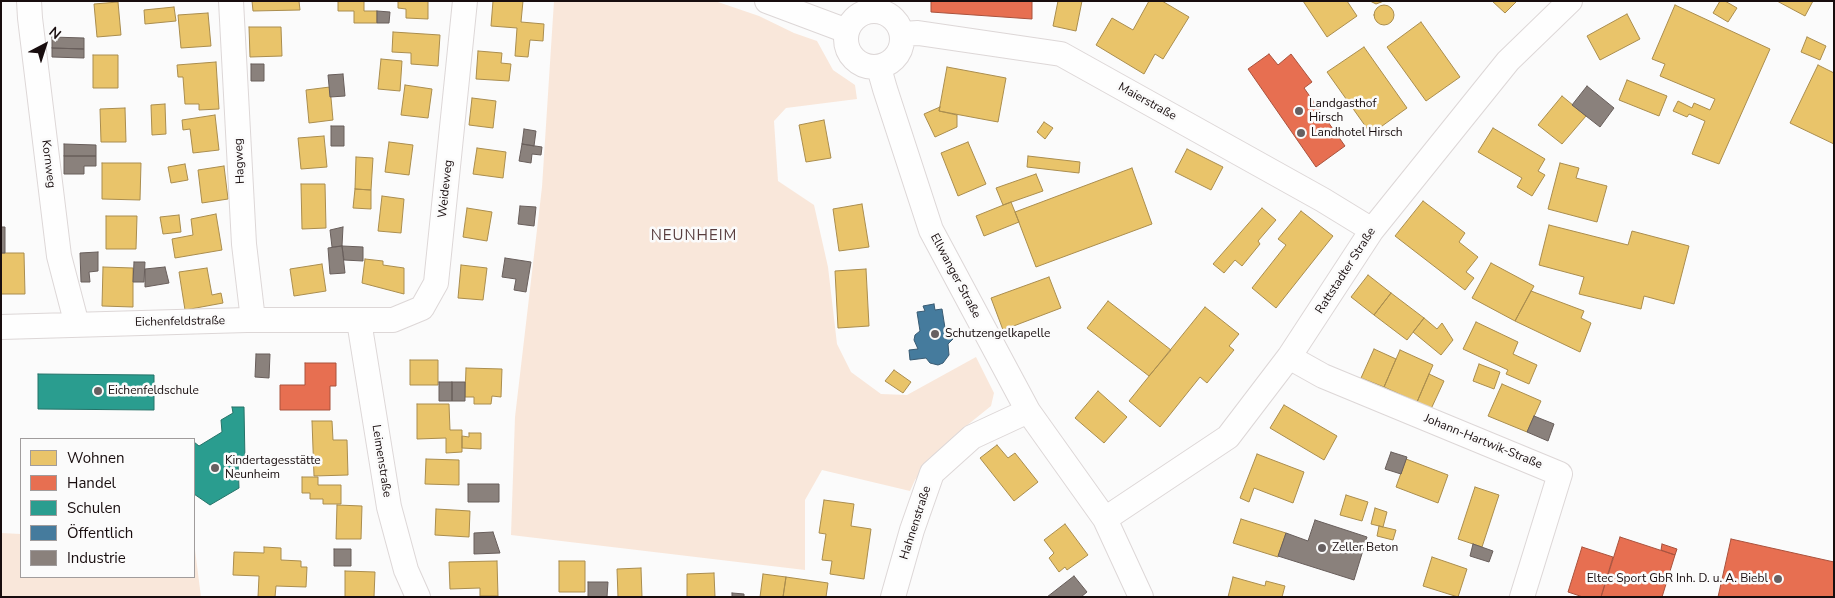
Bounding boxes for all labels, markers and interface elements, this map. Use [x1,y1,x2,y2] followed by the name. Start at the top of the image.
[20,20,70,70] north arrow
[45,22,65,44] text: N
[1115,80,1179,124] street label: Maierstraße
[1309,97,1376,125] place label: Landgasthof Hirsch
[1293,105,1305,117] marker: Landgasthof Hirsch
[1311,126,1403,140] place label: Landhotel Hirsch
[1295,127,1307,139] marker: Landhotel Hirsch
[232,138,248,184] street label: Hagweg
[38,139,58,189] street label: Kornweg
[436,159,456,219] street label: Weideweg
[1313,225,1379,317] street label: Rattstadter Straße
[650,227,738,245] district label: NEUNHEIM
[927,231,983,321] street label: Ellwanger Straße
[135,314,225,330] street label: Eichenfeldstraße
[945,327,1050,341] place label: Schutzengelkapelle
[929,328,941,340] marker: Schutzengelkapelle
[108,384,199,398] place label: Eichenfeldschule
[92,385,104,397] marker: Eichenfeldschule
[1422,412,1544,472] street label: Johann-Hartwik-Straße
[368,424,394,498] street label: Leimenstraße
[20,438,195,578] legend
[67,448,125,468] text: Wohnen
[225,454,321,482] place label: Kindertagesstätte Neunheim
[209,462,221,474] marker: Kindertagesstätte Neunheim
[67,473,116,493] text: Handel
[897,484,935,562] street label: Hahnenstraße
[67,498,121,518] text: Schulen
[67,523,133,543] text: Öffentlich
[1332,541,1398,555] place label: Zeller Beton
[1316,542,1328,554] marker: Zeller Beton
[67,548,126,568] text: Industrie
[1587,572,1768,586] place label: Eltec Sport GbR Inh. D. u. A. Biebl
[1772,573,1784,585] marker: Eltec Sport GbR Inh. D. u. A. Biebl

